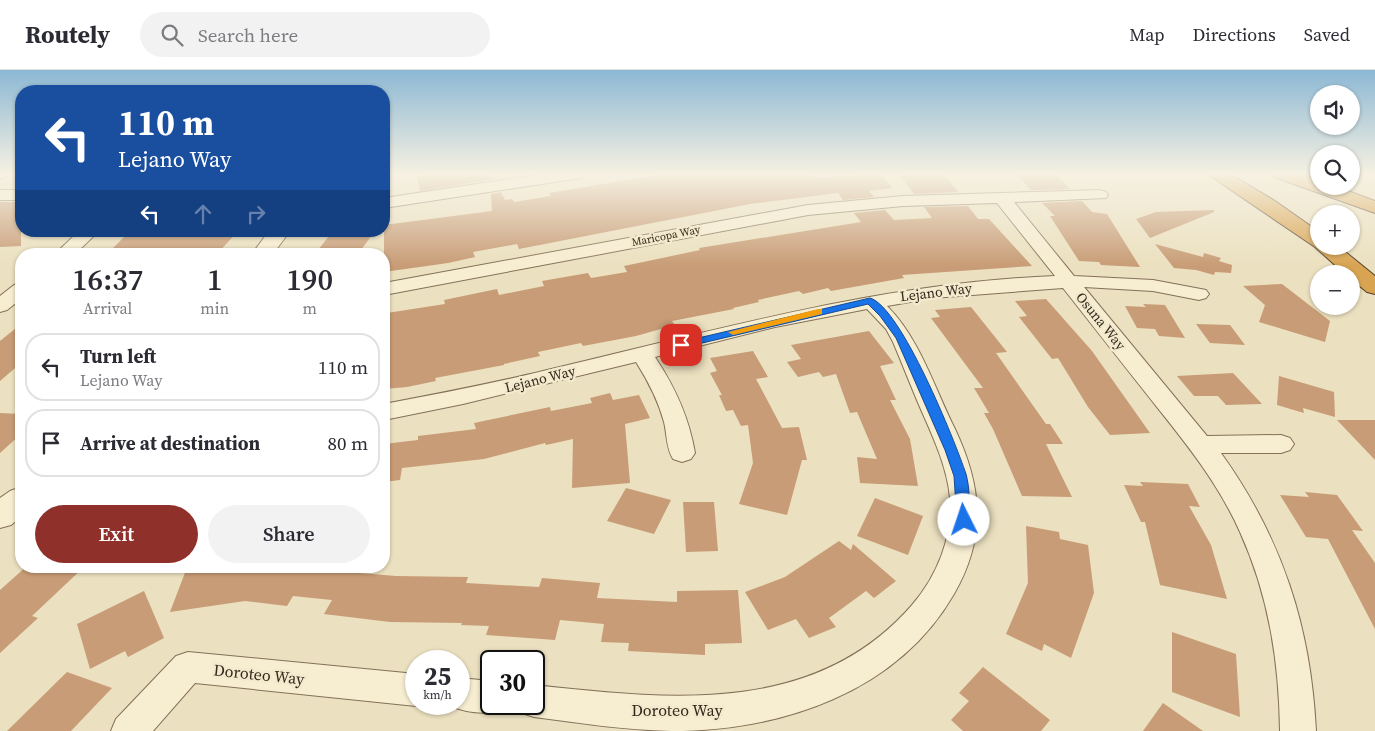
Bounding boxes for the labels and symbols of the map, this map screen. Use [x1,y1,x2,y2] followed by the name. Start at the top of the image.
[630,222,702,250] street label: Maricopa Way
[899,278,974,306] street label: Lejano Way
[1071,288,1131,355] street label: Osuna Way
[660,324,702,366] pin
[503,360,578,397] street label: Lejano Way
[937,493,989,545] position arrow
[480,650,545,715] speed limit sign: 30
[212,658,306,690] street label: Doroteo Way
[631,699,723,721] street label: Doroteo Way

